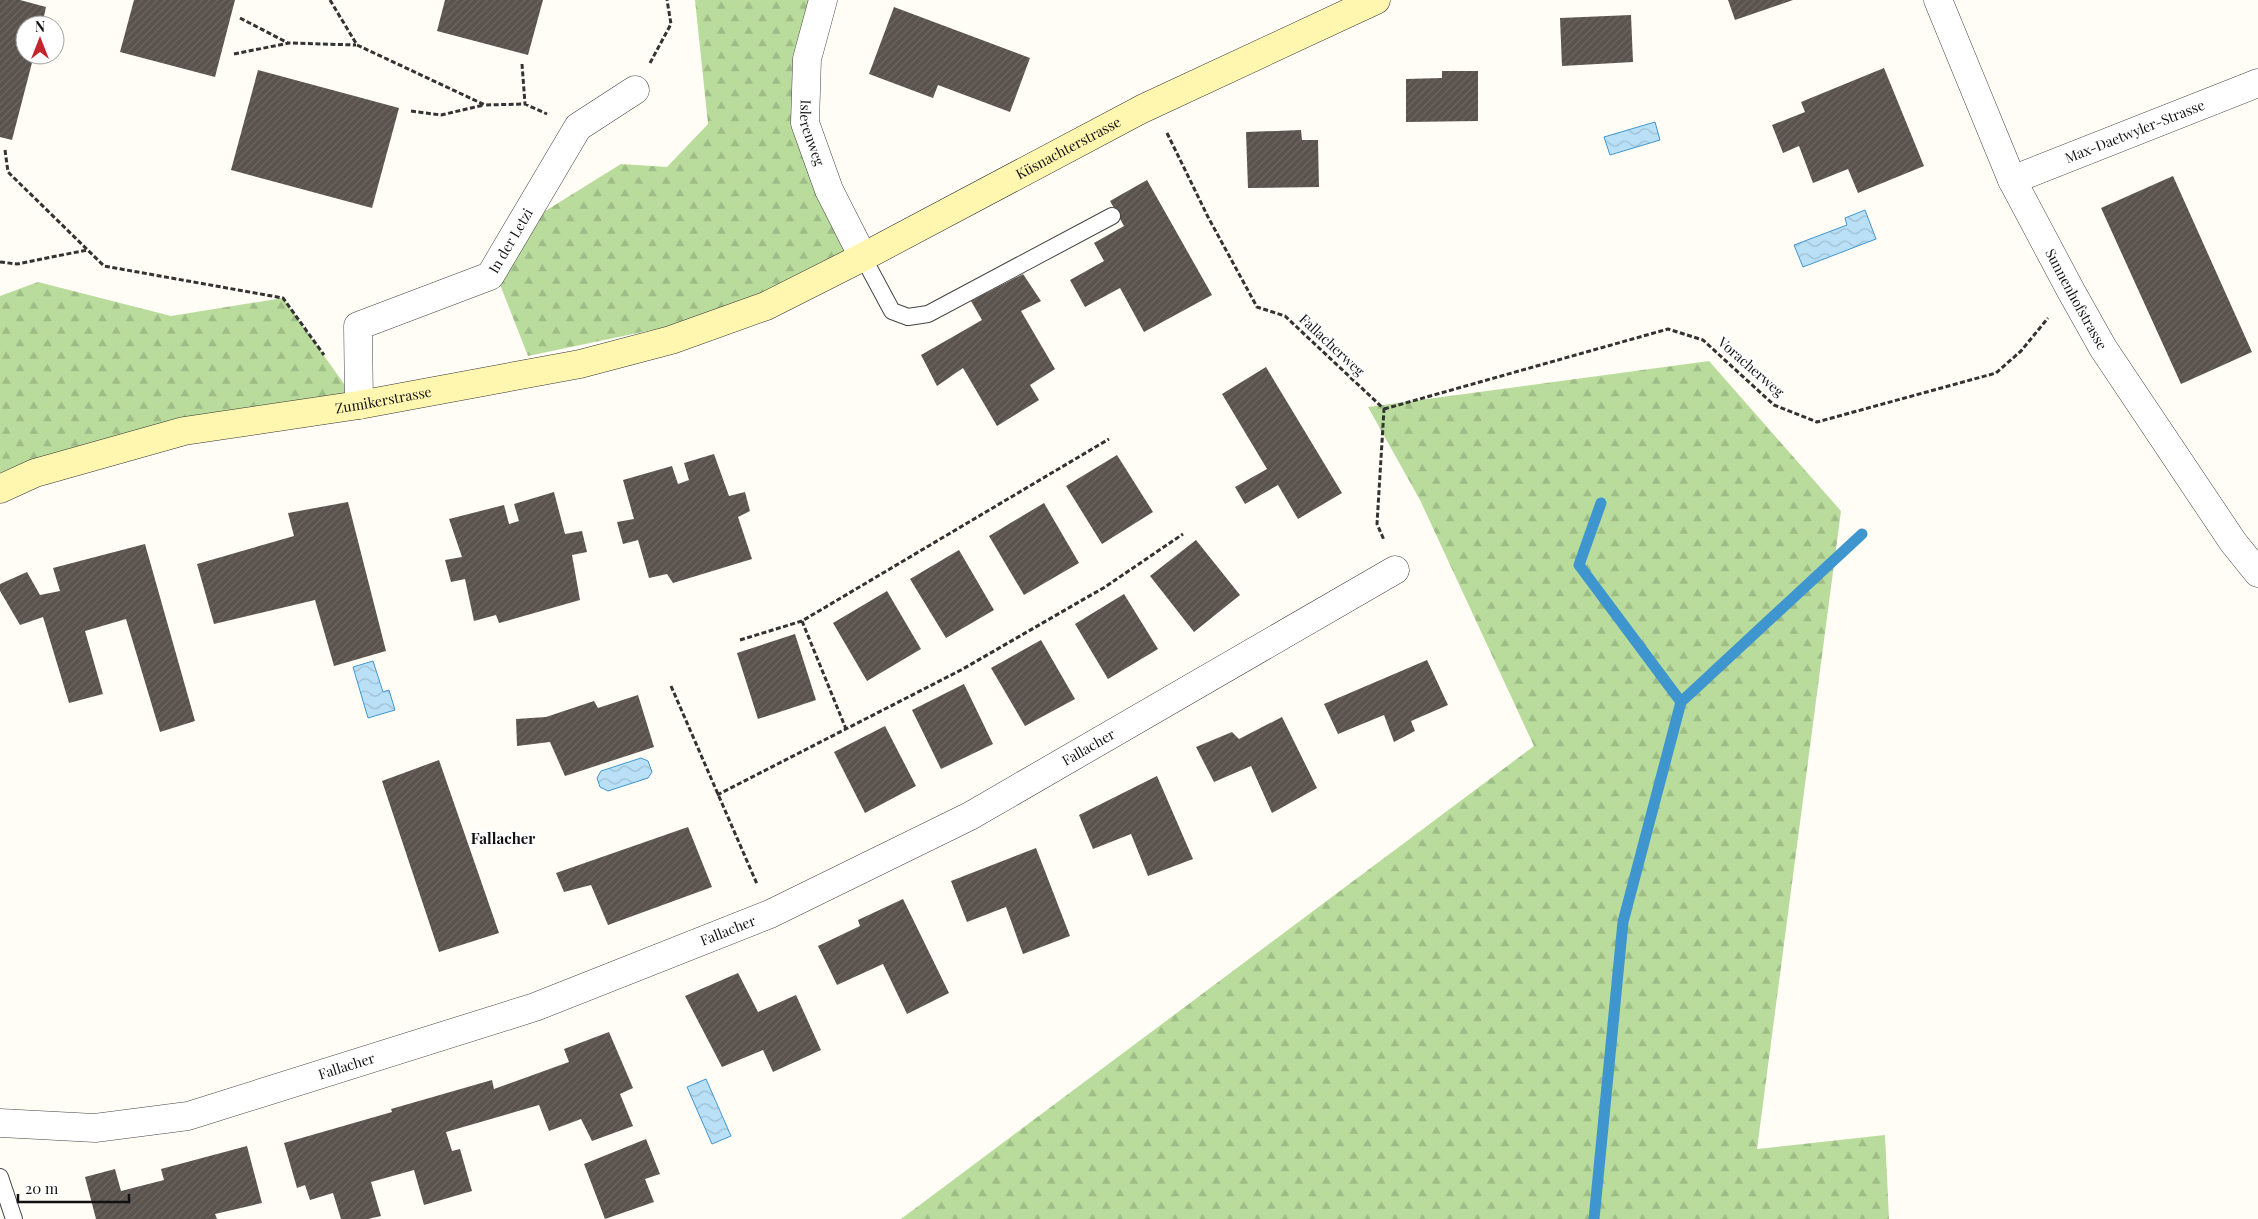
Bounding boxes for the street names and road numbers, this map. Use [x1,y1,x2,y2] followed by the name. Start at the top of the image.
[2062,95,2207,167] street label: Max-Daetwyler-Strasse
[796,99,830,169] street label: Islerenweg
[1012,112,1124,183] street label: Küsnachterstrasse
[484,205,537,277] street label: In der Letzi
[2041,245,2112,353] street label: Sunnenhofstrasse
[1295,309,1370,380] street label: Fallacherweg
[1713,332,1789,401] street label: Voracherweg
[334,382,433,417] street label: Zumikerstrasse
[1058,724,1119,770] street label: Fallacher
[697,910,759,950] street label: Fallacher
[316,1048,378,1084] street label: Fallacher

